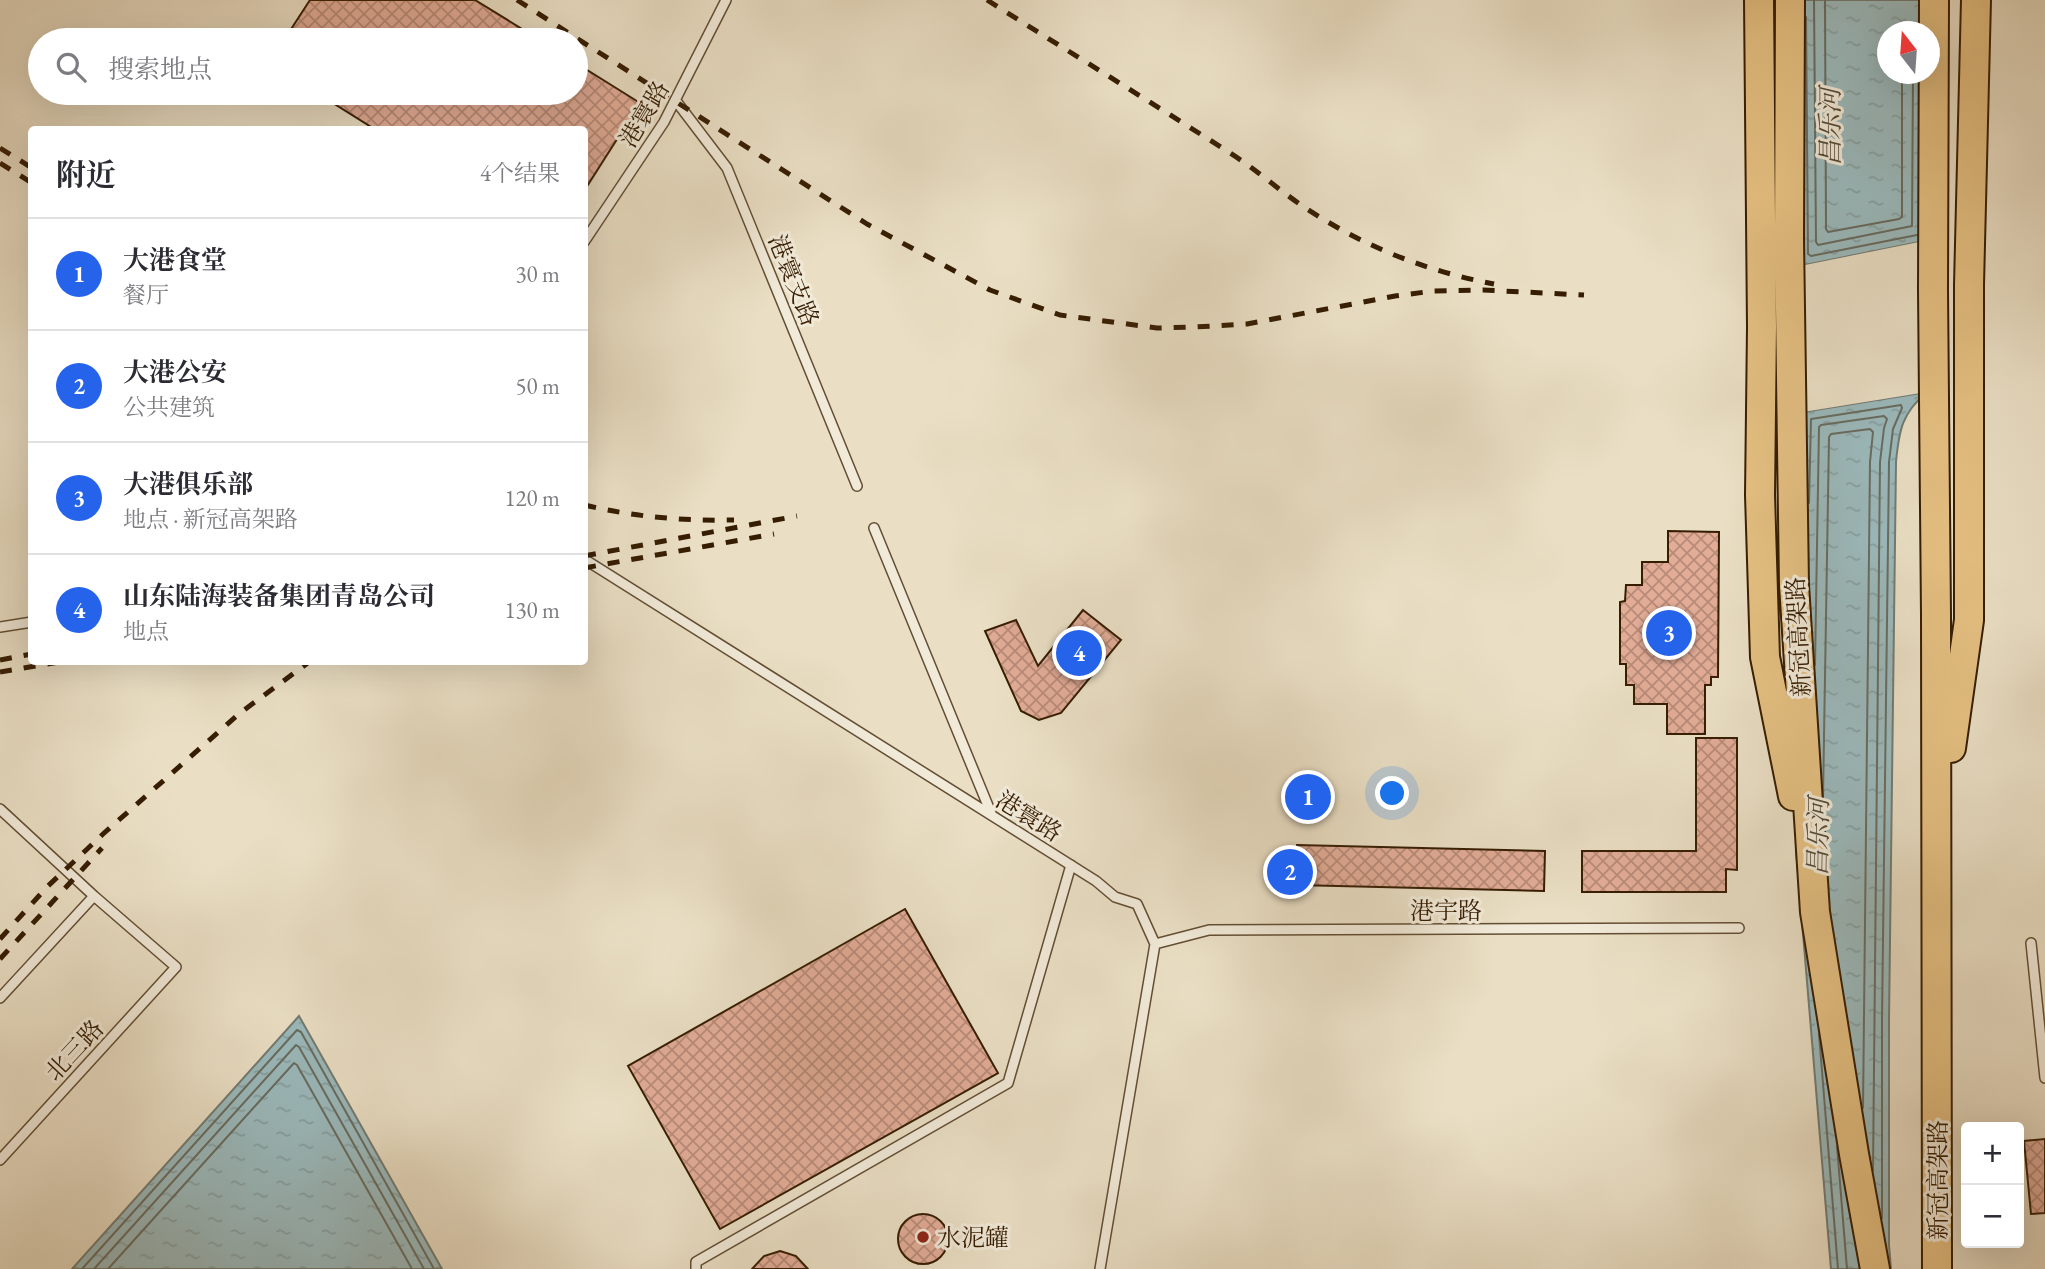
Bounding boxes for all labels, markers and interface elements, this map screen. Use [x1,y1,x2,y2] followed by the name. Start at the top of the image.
[1877,21,1940,84] north arrow
[28,28,588,105] search box
[52,48,90,86] icon: search
[108,52,212,86] text: 搜索地点
[612,75,676,153] street label: 港寰路
[1813,84,1847,166] water label: 昌乐河
[56,155,116,194] text: 附近
[480,158,560,188] text: 4个结果
[762,230,826,330] street label: 港寰支路
[123,243,227,277] text: 大港食堂
[73,259,85,289] text: 1
[515,259,560,289] text: 30 m
[123,280,169,310] text: 餐厅
[123,355,227,389] text: 大港公安
[73,371,85,401] text: 2
[515,371,560,401] text: 50 m
[123,392,215,422] text: 公共建筑
[123,467,253,501] text: 大港俱乐部
[73,483,85,513] text: 3
[504,483,560,513] text: 120 m
[123,504,298,534] text: 地点 · 新冠高架路
[1779,576,1817,698] street label: 新冠高架路
[123,579,435,613] text: 山东陆海装备集团青岛公司
[73,595,85,625] text: 4
[504,595,560,625] text: 130 m
[1646,607,1692,659] pin: 3
[123,616,169,646] text: 地点
[1056,627,1102,679] pin: 4
[1285,771,1331,823] pin: 1
[1375,776,1409,810] your location
[990,784,1068,848] street label: 港寰路
[1800,794,1836,876] water label: 昌乐河
[1267,846,1313,898] pin: 2
[1410,895,1482,926] street label: 港宇路
[38,1013,110,1087] street label: 北三路
[1922,1120,1953,1240] street label: 新冠高架路
[1961,1122,2024,1248] map controls
[1961,1122,2024,1185] button: +
[1961,1185,2024,1248] button: −
[937,1222,1009,1253] place label: 水泥罐
[915,1229,931,1245] marker: 水泥罐

